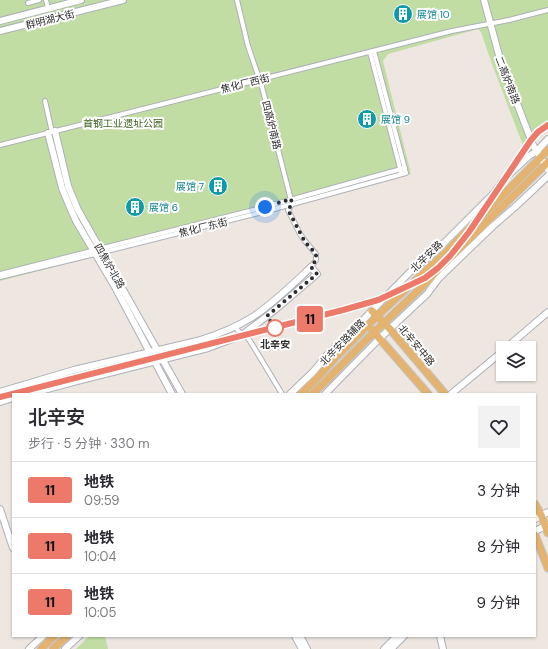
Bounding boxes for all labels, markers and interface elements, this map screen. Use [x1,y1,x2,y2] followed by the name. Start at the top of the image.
[392,3,414,25] building icon: 展馆 10
[24,7,76,32] street label: 群明湖大街
[417,8,450,21] place label: 展馆 10
[493,55,523,106] street label: 二高炉南路
[219,71,271,96] street label: 焦化厂西街
[259,99,284,151] street label: 四高炉南路
[356,108,378,130] building icon: 展馆 9
[381,113,410,126] place label: 展馆 9
[83,117,163,130] park label: 首钢工业遗址公园
[207,175,229,197] building icon: 展馆 7
[176,180,204,193] place label: 展馆 7
[124,196,146,218] building icon: 展馆 6
[255,197,275,217] your location
[149,201,178,214] place label: 展馆 6
[177,215,229,240] street label: 焦化厂东街
[407,238,445,275] street label: 北辛安路
[91,241,128,291] street label: 四焦炉北路
[292,306,328,332] line badge: 11
[305,310,315,328] text: 11
[317,316,368,368] street label: 北辛安路辅路
[266,319,284,337] marker: 北辛安
[396,322,438,369] street label: 北辛安中路
[260,338,290,351] place label: 北辛安
[496,341,536,381] map controls
[496,341,536,381] button: layers
[28,405,85,430] text: 北辛安
[478,406,520,448] button: heart
[28,435,150,452] text: 步行 · 5 分钟 · 330 m
[84,472,114,492] text: 地铁
[45,481,55,499] text: 11
[477,481,520,501] text: 3 分钟
[84,492,119,509] text: 09:59
[84,528,114,548] text: 地铁
[45,537,55,555] text: 11
[477,537,520,557] text: 8 分钟
[84,548,116,565] text: 10:04
[84,584,114,604] text: 地铁
[45,593,55,611] text: 11
[477,593,520,613] text: 9 分钟
[84,604,116,621] text: 10:05

